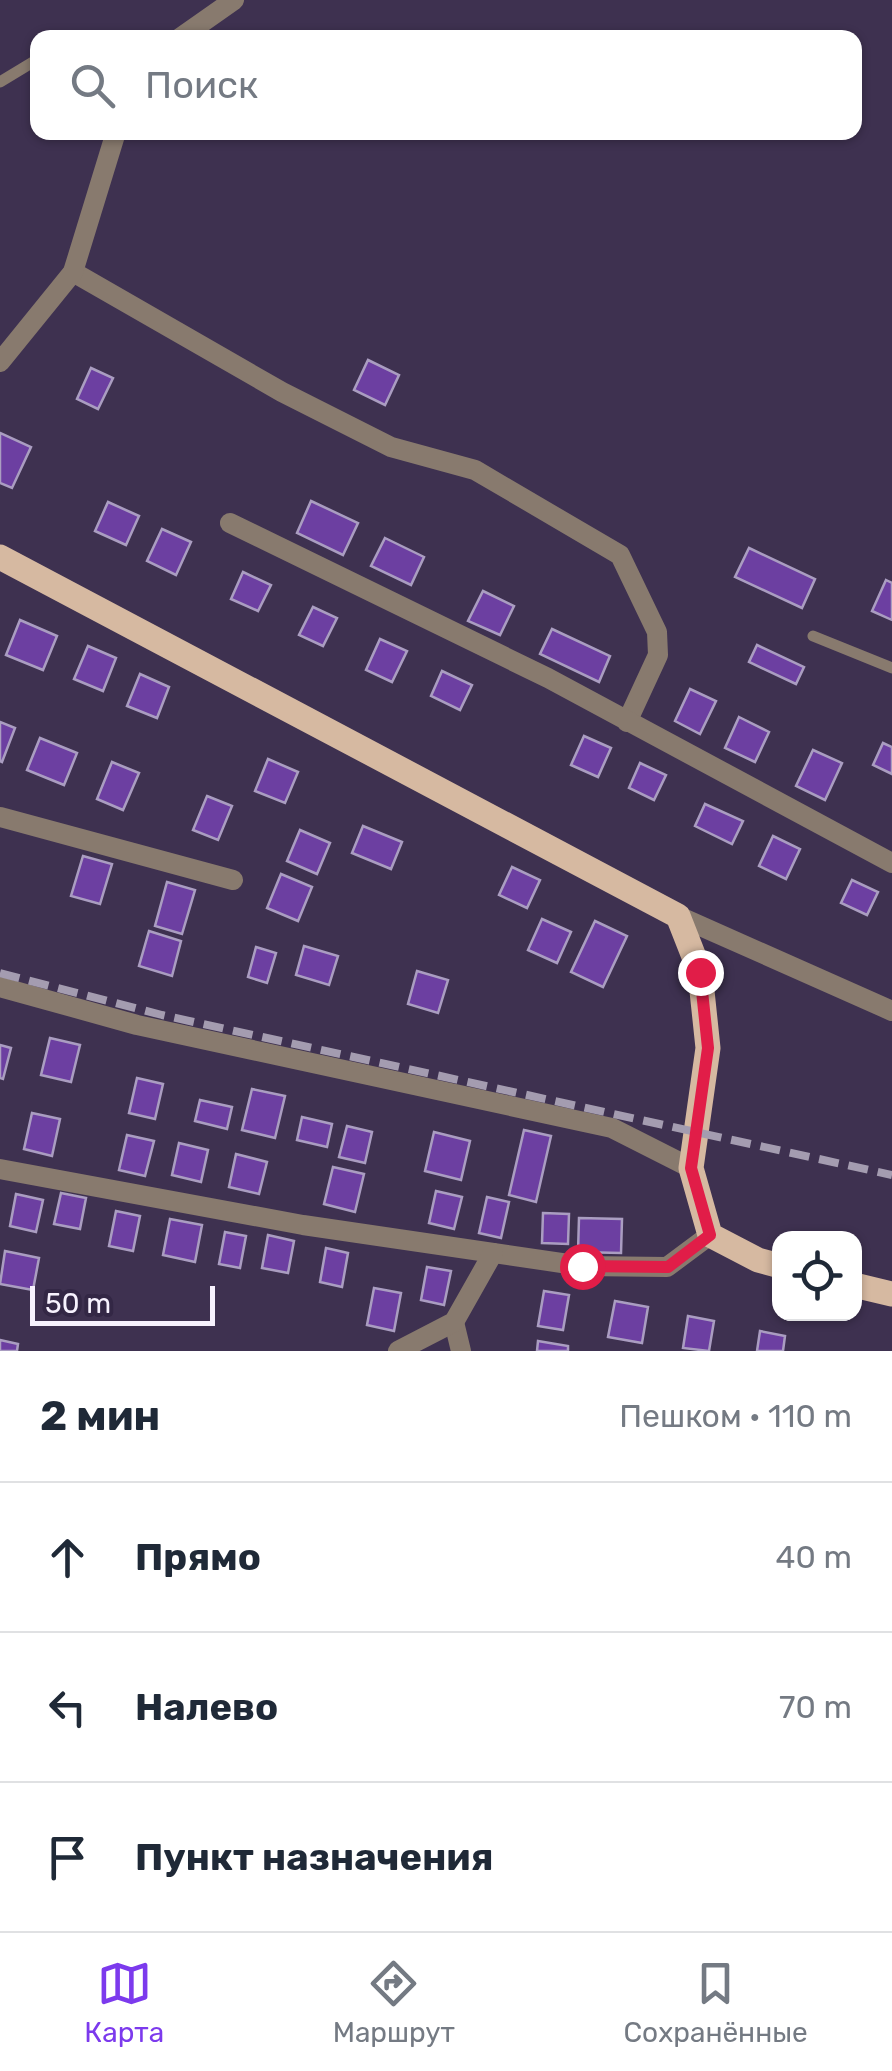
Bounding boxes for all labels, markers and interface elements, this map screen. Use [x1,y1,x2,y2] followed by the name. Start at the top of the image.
[30,30,862,140] search box
[65,58,120,113] icon: search
[145,62,258,108] text: Поиск
[678,950,724,996] route end
[772,1231,862,1321] map controls
[772,1231,862,1321] button: locate
[560,1244,606,1290] route start
[30,1281,215,1326] scale bar
[45,1287,111,1320] text: 50 m
[40,1391,160,1441] text: 2 мин
[619,1397,852,1435] text: Пешком · 110 m
[40,1530,95,1585] icon: ahead
[135,1534,261,1580] text: Прямо
[776,1538,852,1576] text: 40 m
[40,1680,95,1735] icon: left
[135,1684,278,1730] text: Налево
[779,1688,852,1726] text: 70 m
[40,1830,95,1885] icon: arrive
[135,1834,494,1880] text: Пункт назначения
[84,1956,164,2049] tab: Карта
[333,1956,455,2049] tab: Маршрут
[623,1956,808,2049] tab: Сохранённые

